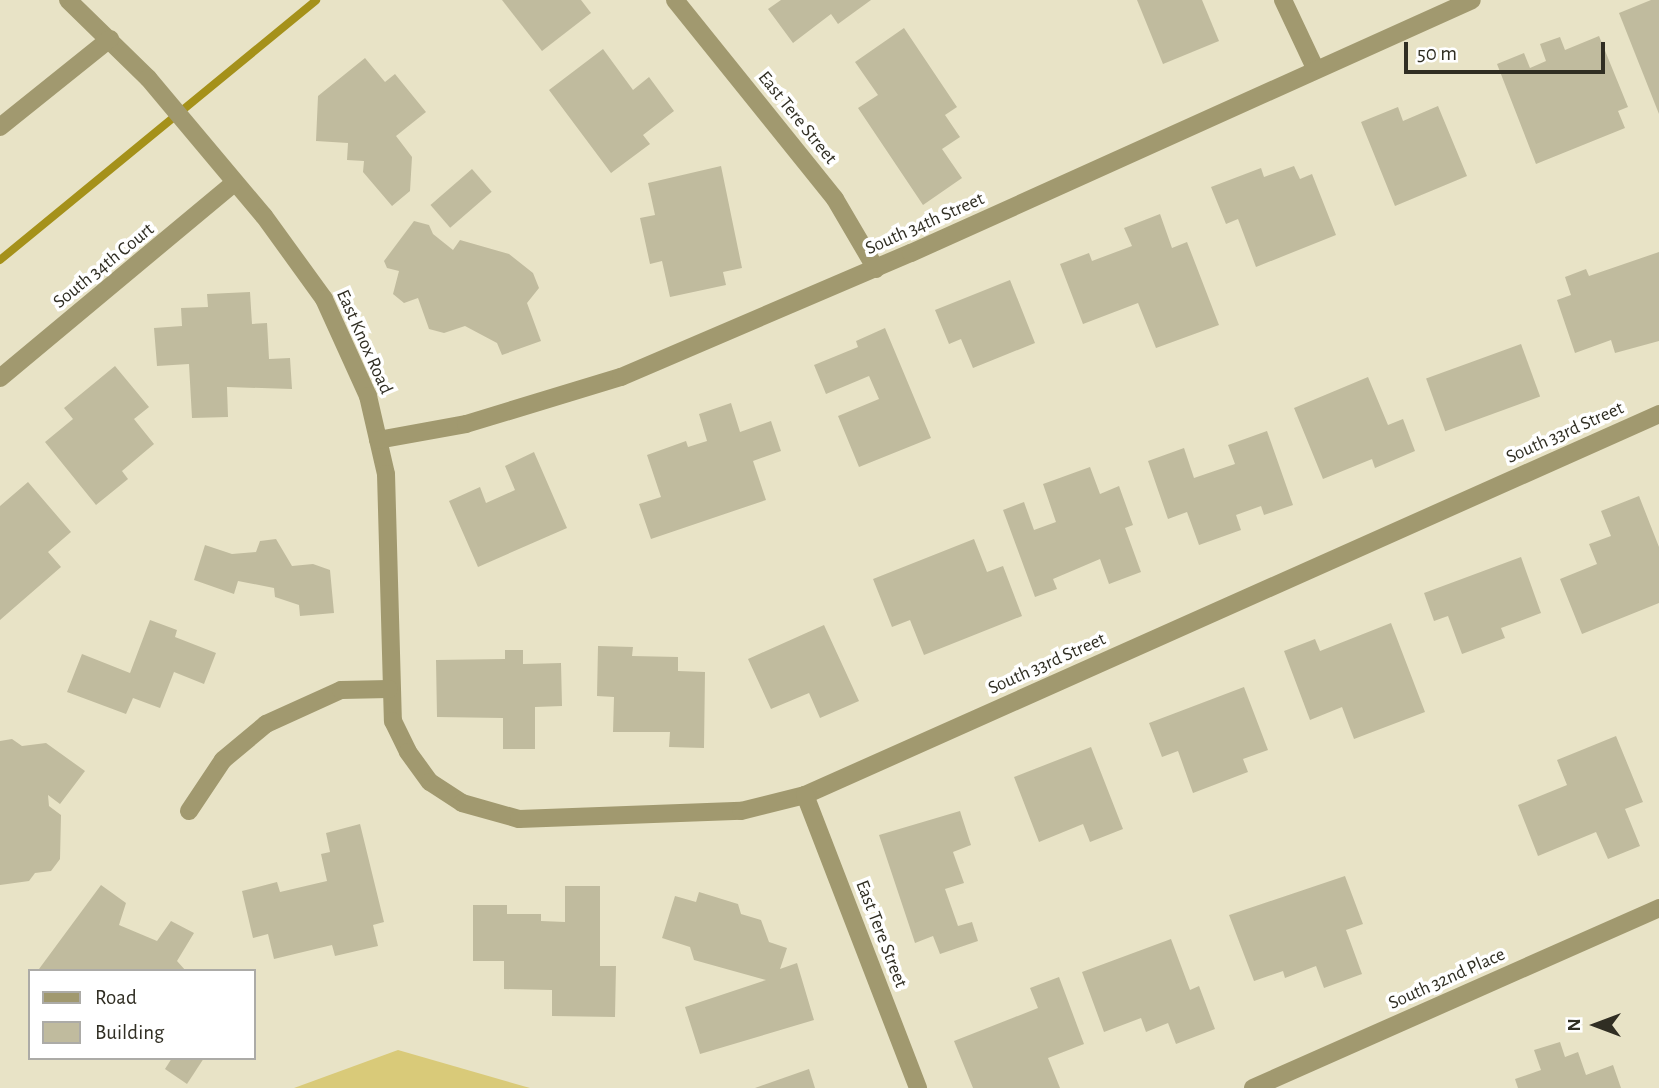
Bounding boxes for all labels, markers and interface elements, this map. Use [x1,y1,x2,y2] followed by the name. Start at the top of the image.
[1407,28,1608,72] scale bar
[1417,43,1457,64] text: 50 m
[752,67,842,169] street label: East Tere Street
[862,188,988,260] street label: South 34th Street
[49,218,159,314] street label: South 34th Court
[331,286,397,398] street label: East Knox Road
[1503,397,1627,469] street label: South 33rd Street
[985,628,1109,700] street label: South 33rd Street
[850,877,912,991] street label: East Tere Street
[1385,943,1509,1015] street label: South 32nd Place
[28,969,256,1060] legend
[95,987,137,1008] text: Road
[1561,990,1631,1060] north arrow
[1565,1018,1584,1032] text: N
[95,1022,164,1043] text: Building

